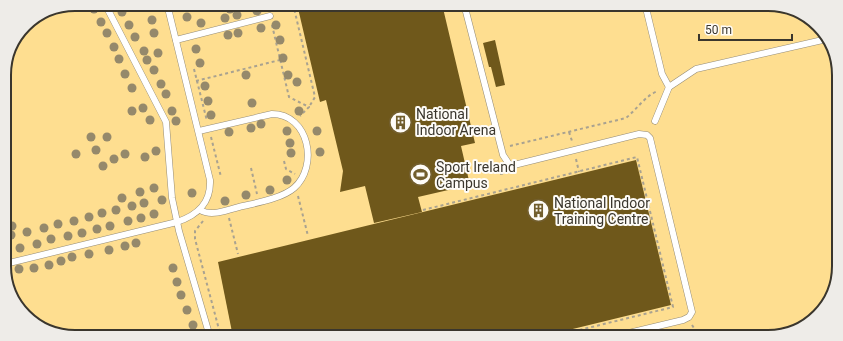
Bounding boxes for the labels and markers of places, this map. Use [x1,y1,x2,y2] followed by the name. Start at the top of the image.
[416,106,496,138] place label: National Indoor Arena
[388,109,414,135] building icon: National Indoor Arena
[436,159,516,191] place label: Sport Ireland Campus
[407,162,433,188] sports icon: Sport Ireland Campus
[554,195,650,227] place label: National Indoor Training Centre
[525,198,551,224] building icon: National Indoor Training Centre

